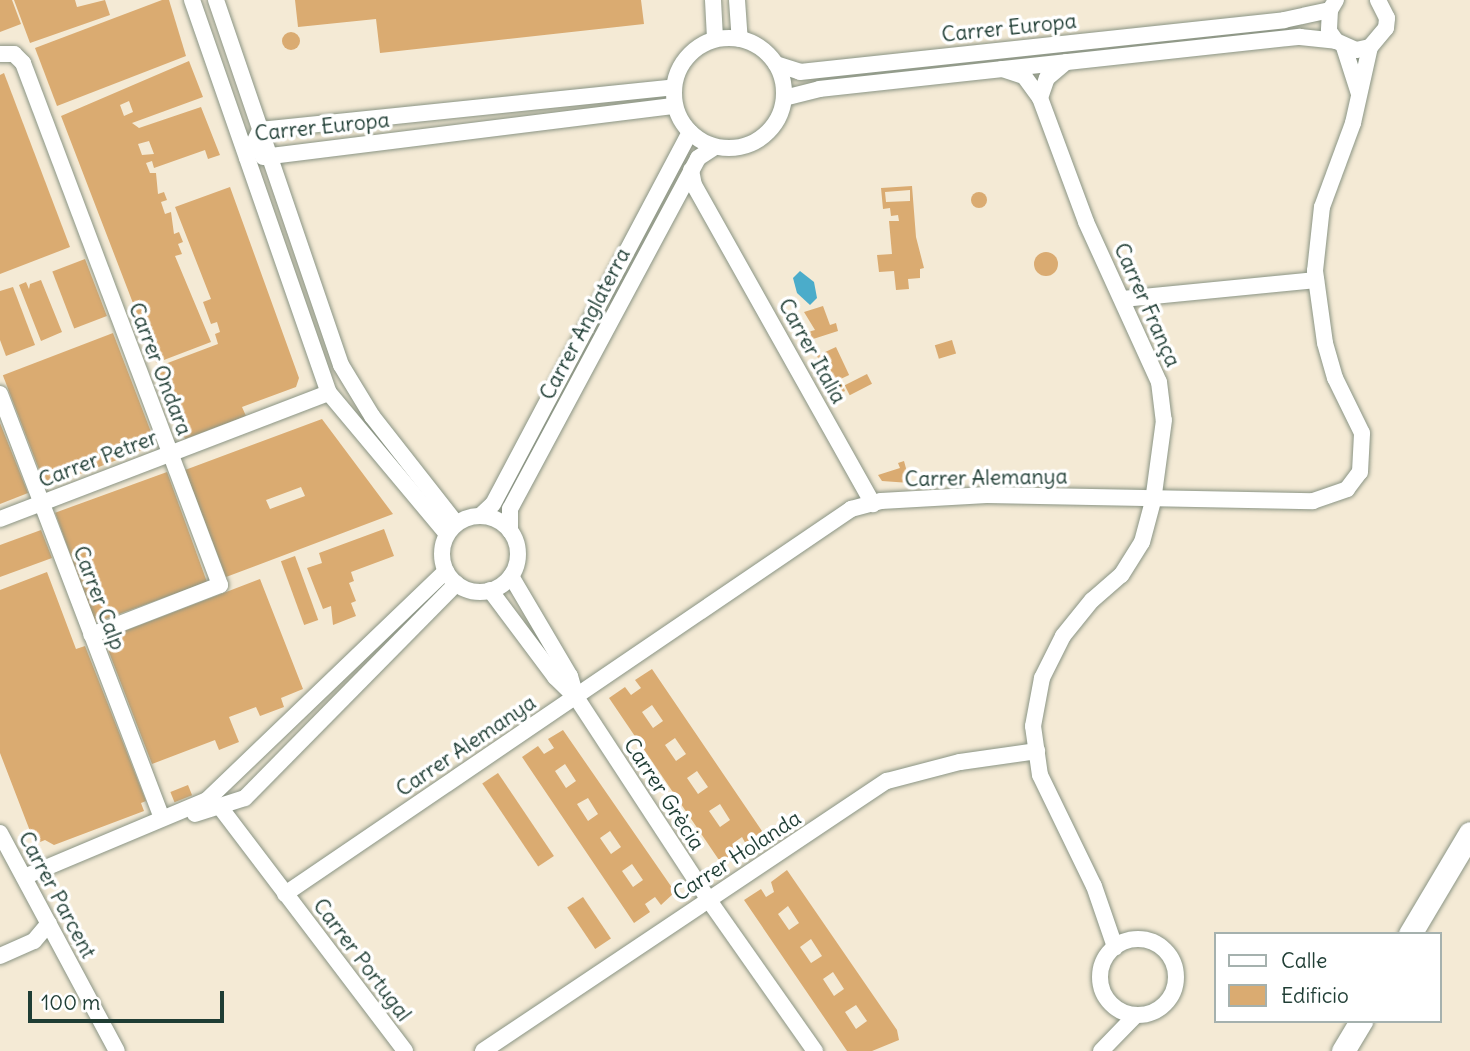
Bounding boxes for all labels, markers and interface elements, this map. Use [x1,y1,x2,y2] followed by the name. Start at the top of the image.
[940,8,1078,48] street label: Carrer Europa
[253,107,391,147] street label: Carrer Europa
[1108,239,1186,371] street label: Carrer França
[534,244,636,404] street label: Carrer Anglaterra
[773,294,851,408] street label: Carrer Italia
[123,299,197,439] street label: Carrer Ondara
[35,425,161,493] street label: Carrer Petrer
[904,464,1068,492] street label: Carrer Alemanya
[68,542,130,654] street label: Carrer Calp
[391,690,541,802] street label: Carrer Alemanya
[618,733,710,855] street label: Carrer Grècia
[668,805,806,907] street label: Carrer Holanda
[13,827,101,963] street label: Carrer Parcent
[308,894,416,1026] street label: Carrer Portugal
[1214,932,1442,1023] legend
[1281,947,1327,974] text: Calle
[32,978,228,1022] scale bar
[1281,982,1349,1009] text: Edificio
[41,989,100,1016] text: 100 m

